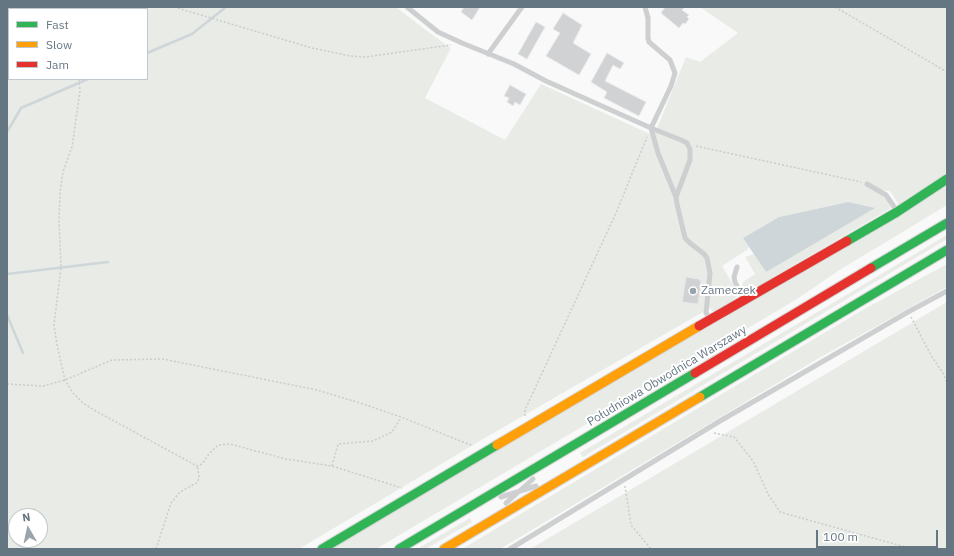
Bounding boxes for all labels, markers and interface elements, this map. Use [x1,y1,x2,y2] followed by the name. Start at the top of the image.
[8,8,148,80] legend
[46,17,69,32] text: Fast
[46,37,72,52] text: Slow
[46,57,69,72] text: Jam
[701,284,756,298] place label: Zameczek
[688,286,698,296] marker: Zameczek
[585,323,749,429] street label: Południowa Obwodnica Warszawy
[8,508,48,548] north arrow
[21,510,31,525] text: N
[818,522,940,548] scale bar
[823,529,858,544] text: 100 m

